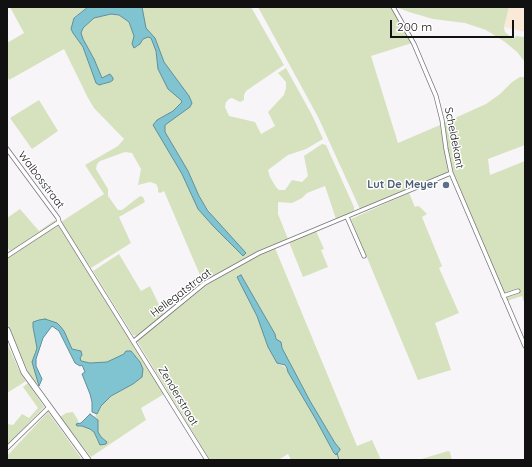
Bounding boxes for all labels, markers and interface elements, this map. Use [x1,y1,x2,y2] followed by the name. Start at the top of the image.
[392,12,516,38] scale bar
[397,19,432,34] text: 200 m
[442,106,466,170] street label: Scheldekant
[15,149,67,211] street label: Walbosstraat
[367,178,438,192] place label: Lut De Meyer
[441,180,451,190] marker: Lut De Meyer
[148,266,214,320] street label: Hellegatstraat
[155,364,201,428] street label: Zenderstraat

